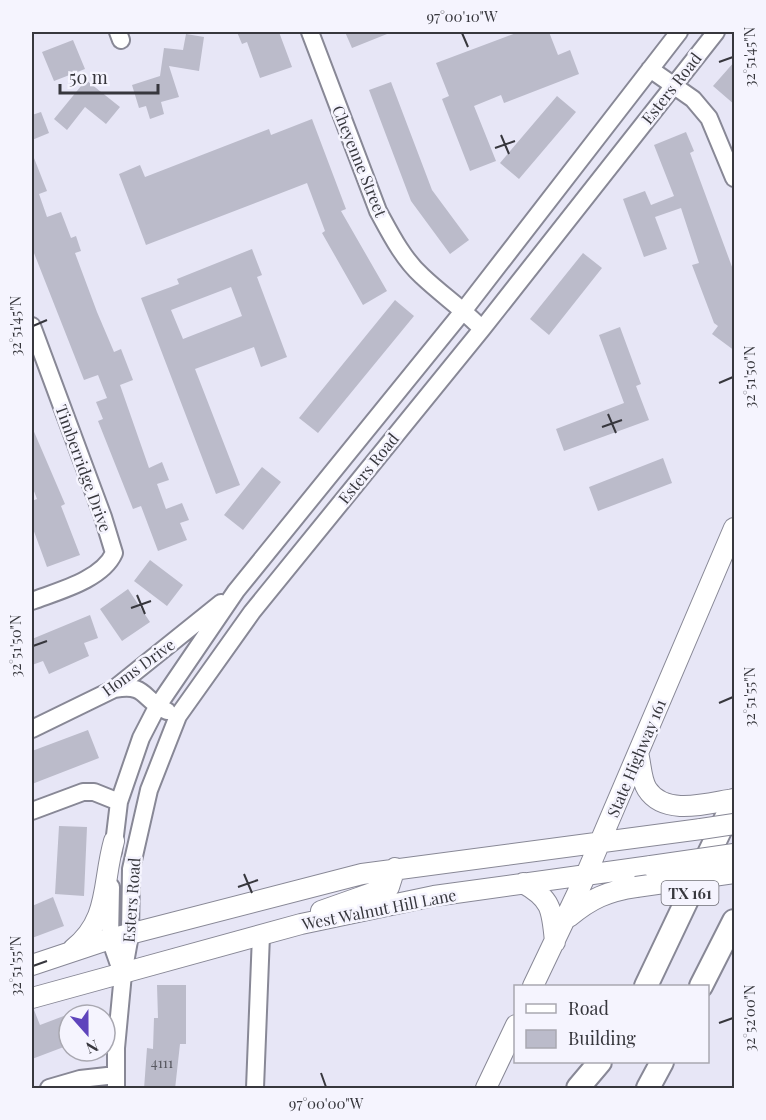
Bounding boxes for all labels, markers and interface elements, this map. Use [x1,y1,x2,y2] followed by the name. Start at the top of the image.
[426,6,498,26] text: 97°00'10"W
[739,26,759,87] text: 32°51'45"N
[636,48,706,128] street label: Esters Road
[60,57,158,95] scale bar
[69,65,108,89] text: 50 m
[328,102,392,220] street label: Cheyenne Street
[5,295,25,356] text: 32°51'45"N
[739,345,759,409] text: 32°51'50"N
[51,402,117,534] street label: Timberridge Drive
[333,428,403,508] street label: Esters Road
[5,614,25,678] text: 32°51'50"N
[97,633,179,701] street label: Homs Drive
[739,666,759,727] text: 32°51'55"N
[602,696,670,820] street label: State Highway 161
[118,857,144,943] street label: Esters Road
[662,881,718,905] road number: TX 161
[299,884,458,934] street label: West Walnut Hill Lane
[5,935,25,996] text: 32°51'55"N
[739,984,759,1052] text: 32°52'00"N
[514,985,709,1063] legend
[568,996,609,1020] text: Road
[57,1003,117,1063] north arrow
[568,1026,636,1050] text: Building
[83,1036,102,1060] text: N
[151,1053,173,1072] house number: 4111
[289,1093,364,1113] text: 97°00'00"W

